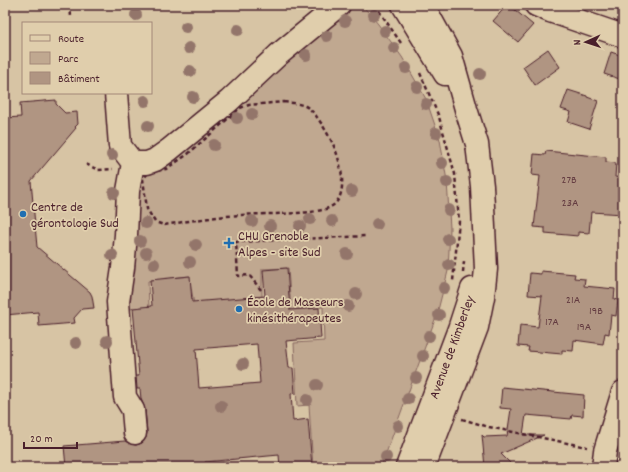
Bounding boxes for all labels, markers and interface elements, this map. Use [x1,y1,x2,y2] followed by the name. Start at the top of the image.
[22,22,152,94] legend
[566,22,606,62] north arrow
[58,31,84,48] text: Route
[570,39,586,46] text: N
[58,51,79,68] text: Parc
[58,71,100,88] text: Bâtiment
[561,172,577,189] house number: 27B
[561,195,579,212] house number: 23A
[31,198,119,234] place label: Centre de gérontologie Sud
[18,209,28,219] marker: Centre de gérontologie Sud
[238,227,320,263] place label: CHU Grenoble Alpes - site Sud
[223,237,235,249] marker: CHU Grenoble Alpes - site Sud
[566,292,581,309] house number: 21A
[247,293,344,329] place label: École de Masseurs kinésithérapeutes
[425,293,481,402] street label: Avenue de Kimberley
[589,303,603,320] house number: 19B
[234,304,244,314] marker: École de Masseurs kinésithérapeutes
[545,314,559,331] house number: 17A
[577,319,592,336] house number: 19A
[24,424,77,450] scale bar
[30,431,53,448] text: 20 m

